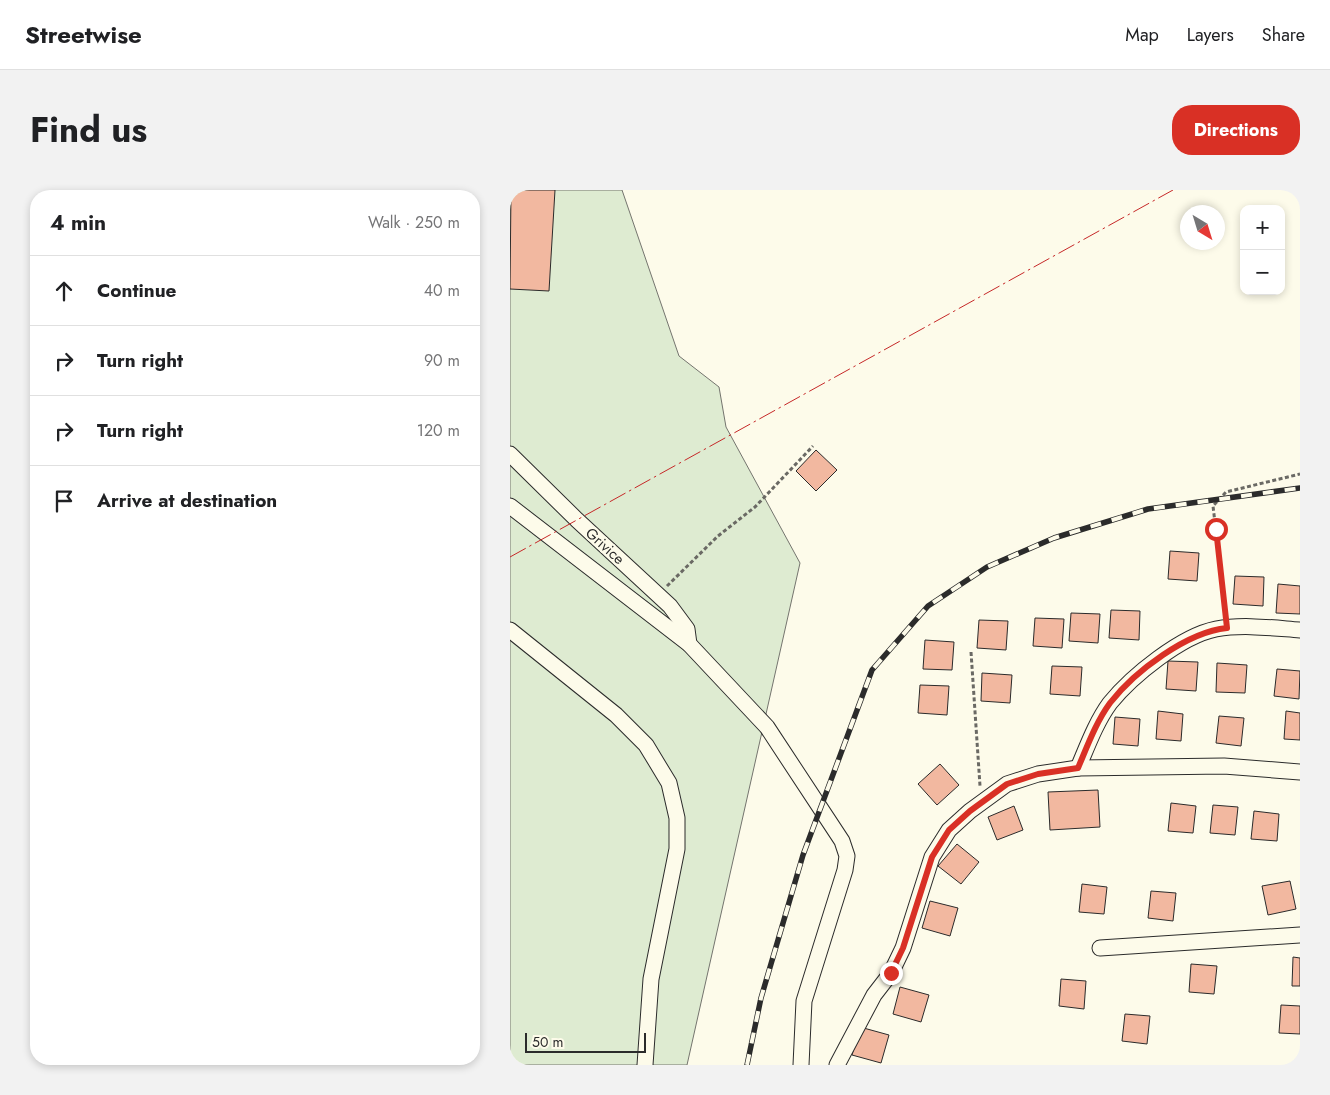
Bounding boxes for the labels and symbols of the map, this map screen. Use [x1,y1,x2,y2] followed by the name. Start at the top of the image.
[1180,205,1225,250] north arrow
[1205,518,1228,541] route start
[581,522,630,570] street label: Grivice
[880,962,903,985] route end
[525,1030,646,1053] scale bar

